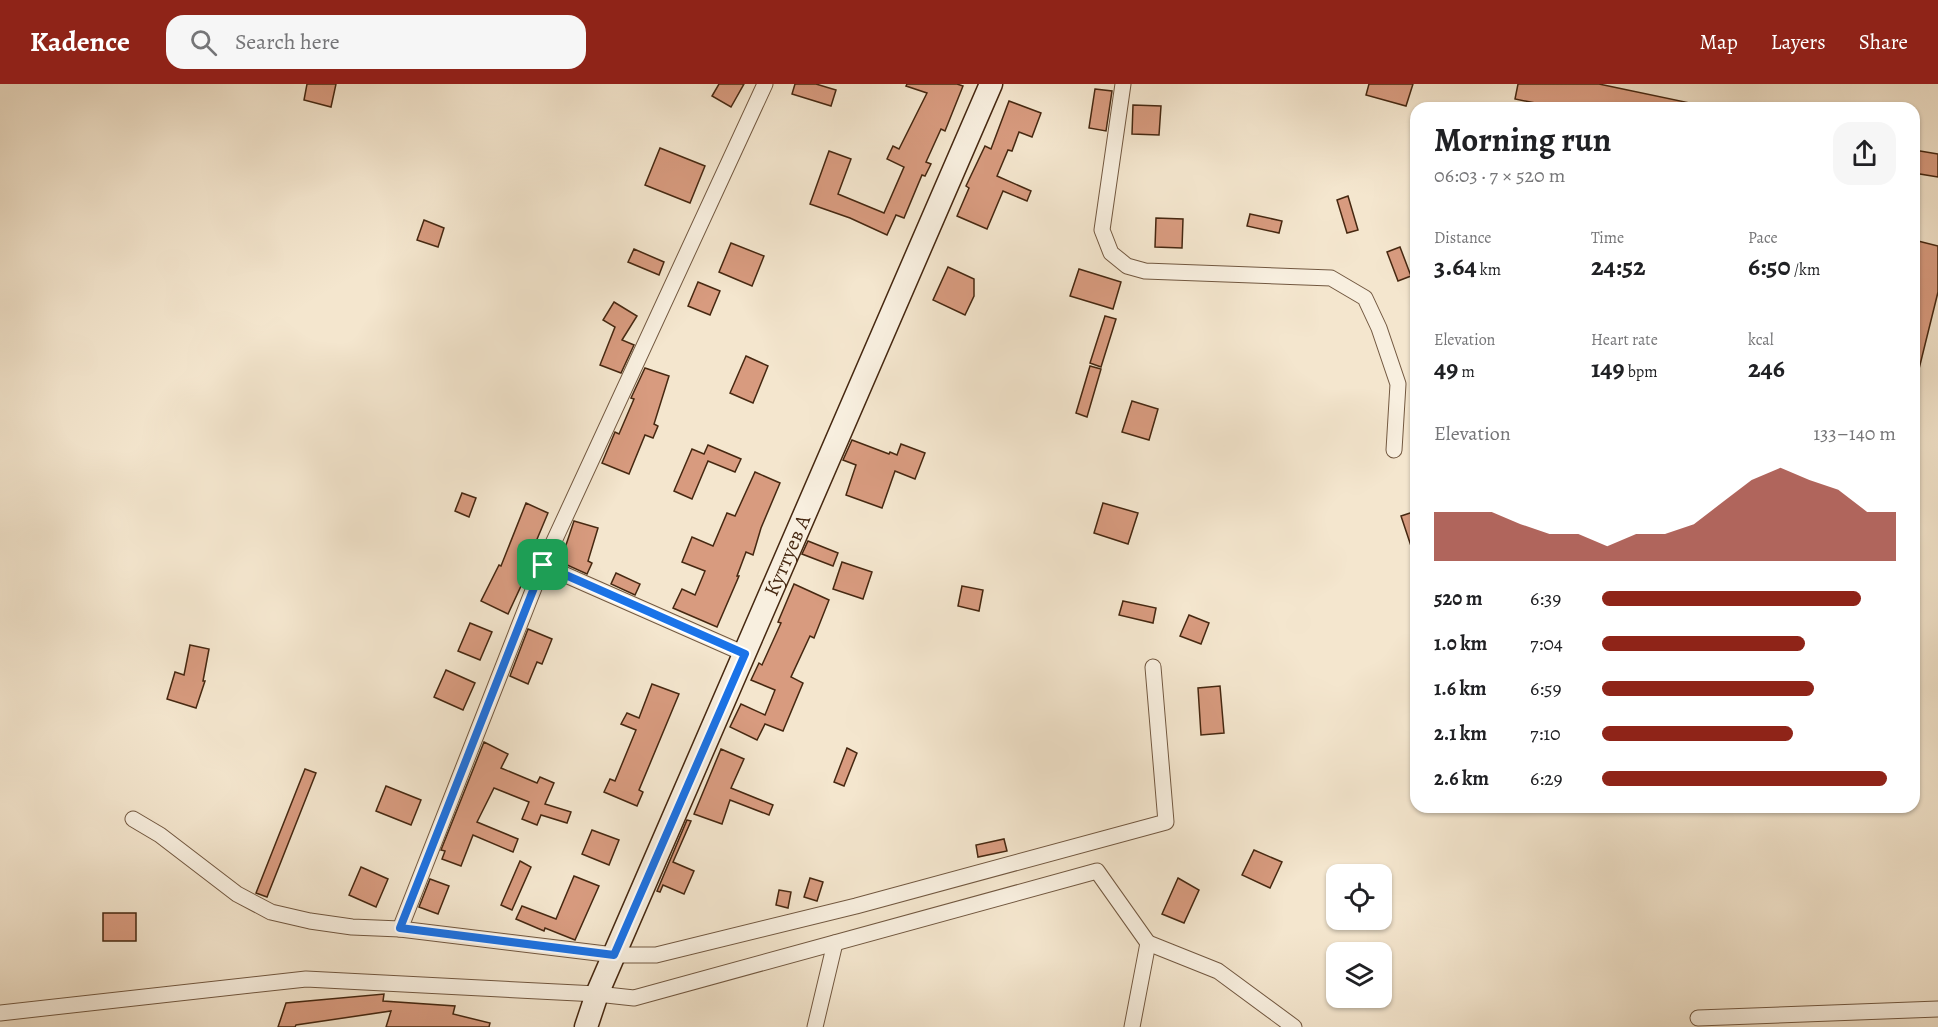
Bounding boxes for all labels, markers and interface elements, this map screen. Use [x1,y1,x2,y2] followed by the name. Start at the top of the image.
[166,15,586,69] search box
[30,23,130,61] text: Kadence
[187,26,220,59] icon: search
[235,27,340,57] text: Search here
[1699,28,1738,56] text: Map
[1771,28,1826,56] text: Layers
[1859,28,1908,56] text: Share
[1434,117,1611,162] text: Morning run
[1833,122,1896,185] button: share
[1434,162,1565,189] text: 06:03 · 7 × 520 m
[1434,227,1491,249] text: Distance
[1591,227,1624,249] text: Time
[1748,227,1778,249] text: Pace
[1434,249,1477,284] text: 3.64
[1591,249,1646,284] text: 24:52
[1748,249,1791,284] text: 6:50
[1477,259,1501,281] text: km
[1791,259,1820,281] text: /km
[1434,329,1495,351] text: Elevation
[1591,329,1658,351] text: Heart rate
[1748,329,1774,351] text: kcal
[1434,351,1458,386] text: 49
[1591,351,1625,386] text: 149
[1748,351,1785,386] text: 246
[1458,361,1475,383] text: m
[1625,361,1658,383] text: bpm
[1434,420,1511,447] text: Elevation
[1813,420,1896,447] text: 133–140 m
[757,509,817,600] street label: Куттуев А
[517,539,568,590] pin
[526,548,559,581] icon: arrive
[1434,585,1483,612] text: 520 m
[1530,585,1561,612] text: 6:39
[1434,630,1487,657] text: 1.0 km
[1530,630,1563,657] text: 7:04
[1434,675,1487,702] text: 1.6 km
[1530,675,1562,702] text: 6:59
[1434,720,1487,747] text: 2.1 km
[1530,720,1561,747] text: 7:10
[1434,765,1489,792] text: 2.6 km
[1530,765,1563,792] text: 6:29
[1326,864,1392,1008] map controls
[1326,864,1392,930] button: locate
[1326,942,1392,1008] button: layers

